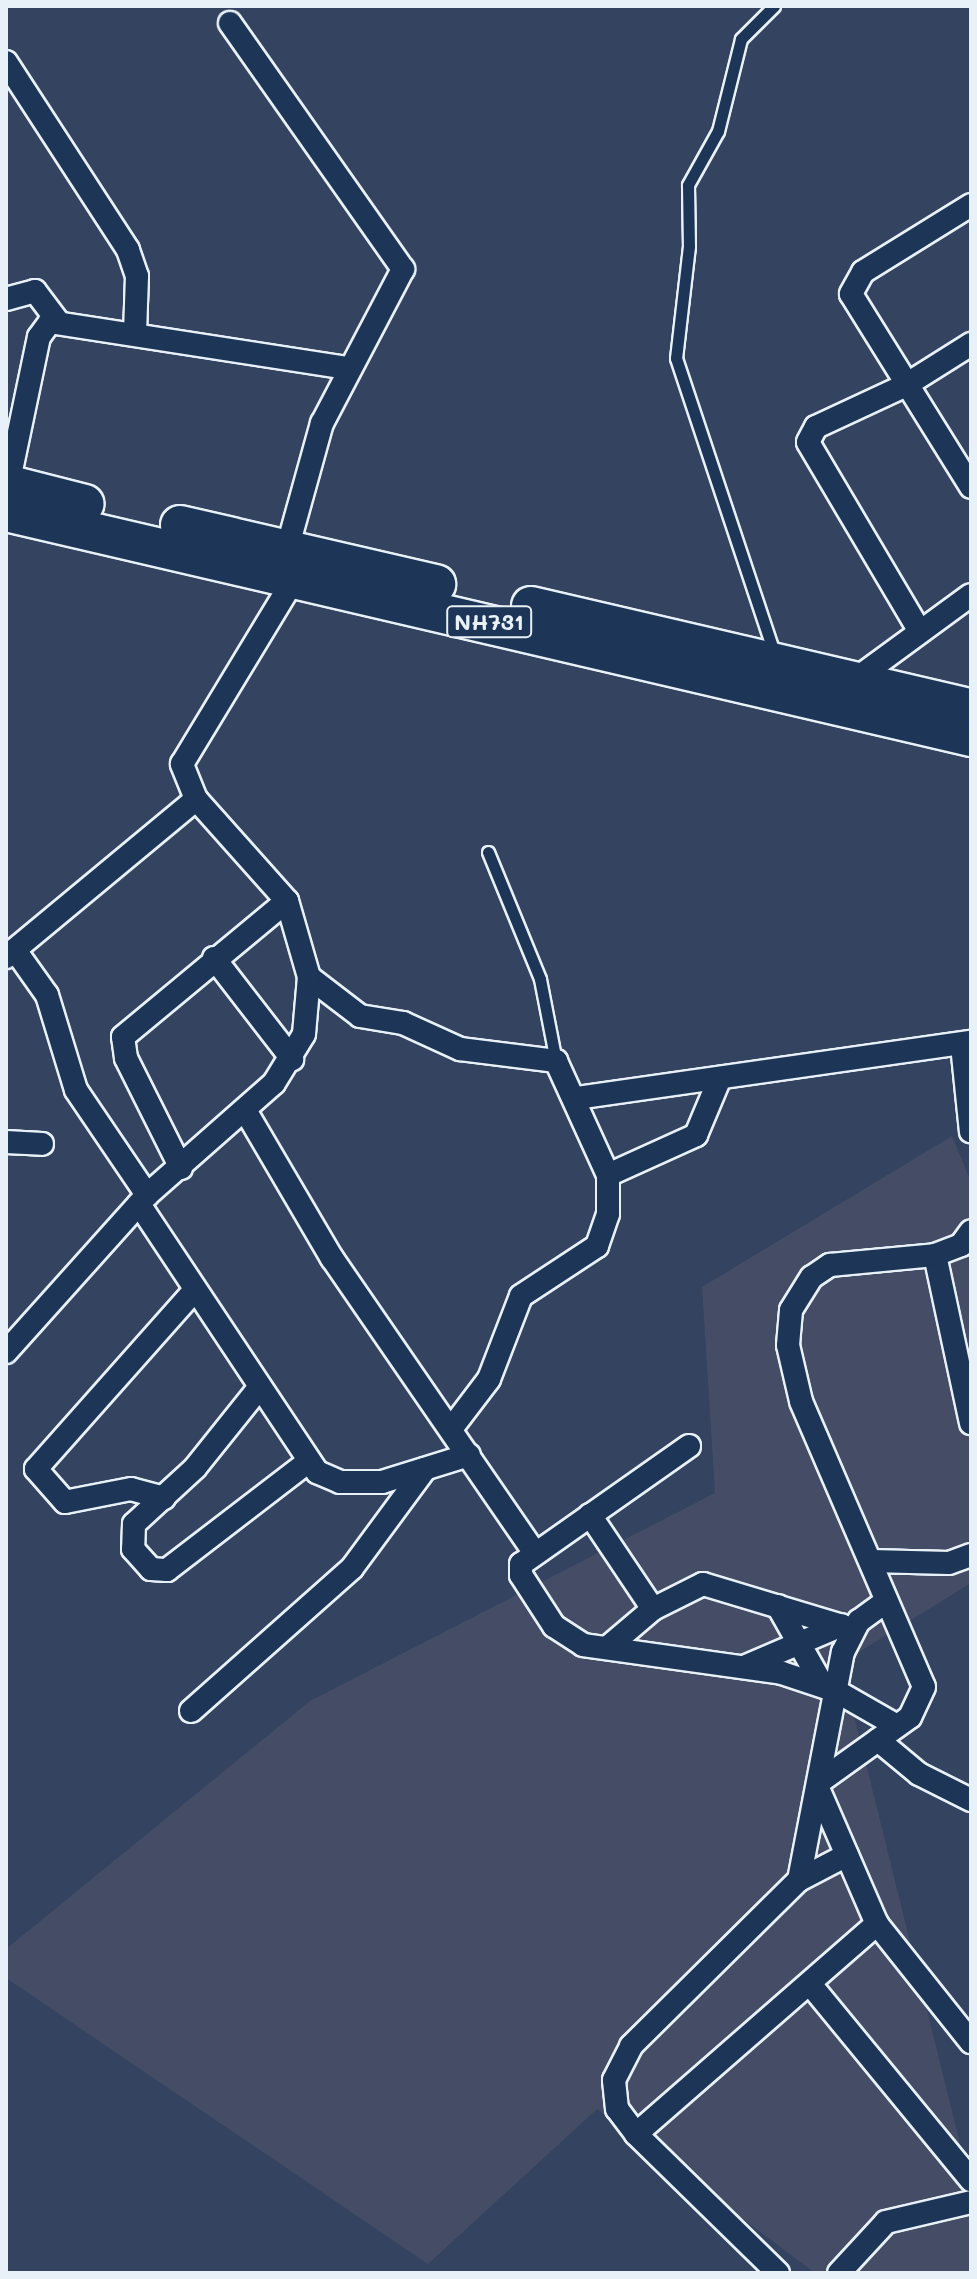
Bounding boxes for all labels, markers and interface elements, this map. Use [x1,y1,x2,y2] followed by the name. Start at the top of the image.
[445,604,533,640] road number: NH731

